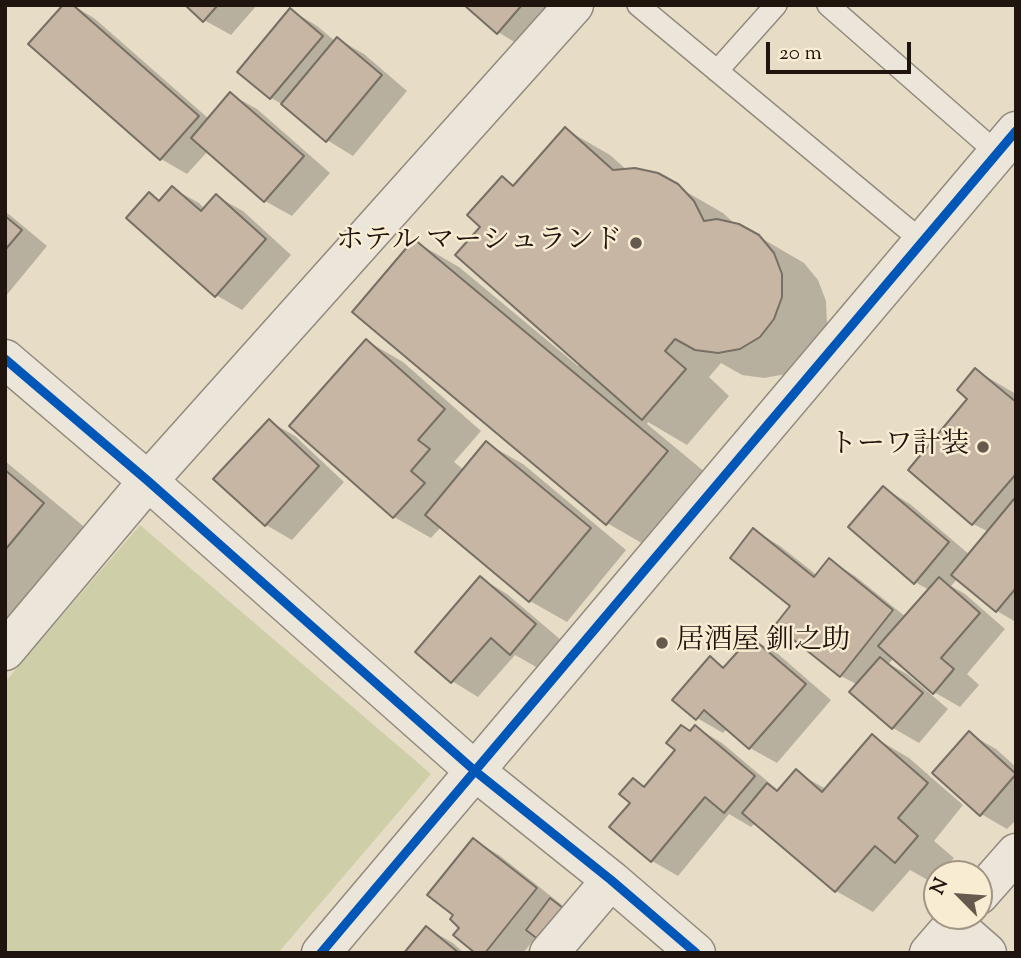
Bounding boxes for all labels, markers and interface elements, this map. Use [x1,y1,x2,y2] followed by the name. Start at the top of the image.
[769,28,914,72] scale bar
[779,39,822,69] text: 20 m
[336,226,622,260] place label: ホテル マーシュランド
[628,235,644,251] marker: ホテル マーシュランド
[829,430,969,464] place label: トーワ計装
[975,439,991,455] marker: トーワ計装
[676,626,850,660] place label: 居酒屋 釧之助
[654,635,670,651] marker: 居酒屋 釧之助
[923,860,993,930] north arrow
[925,874,956,899] text: N

